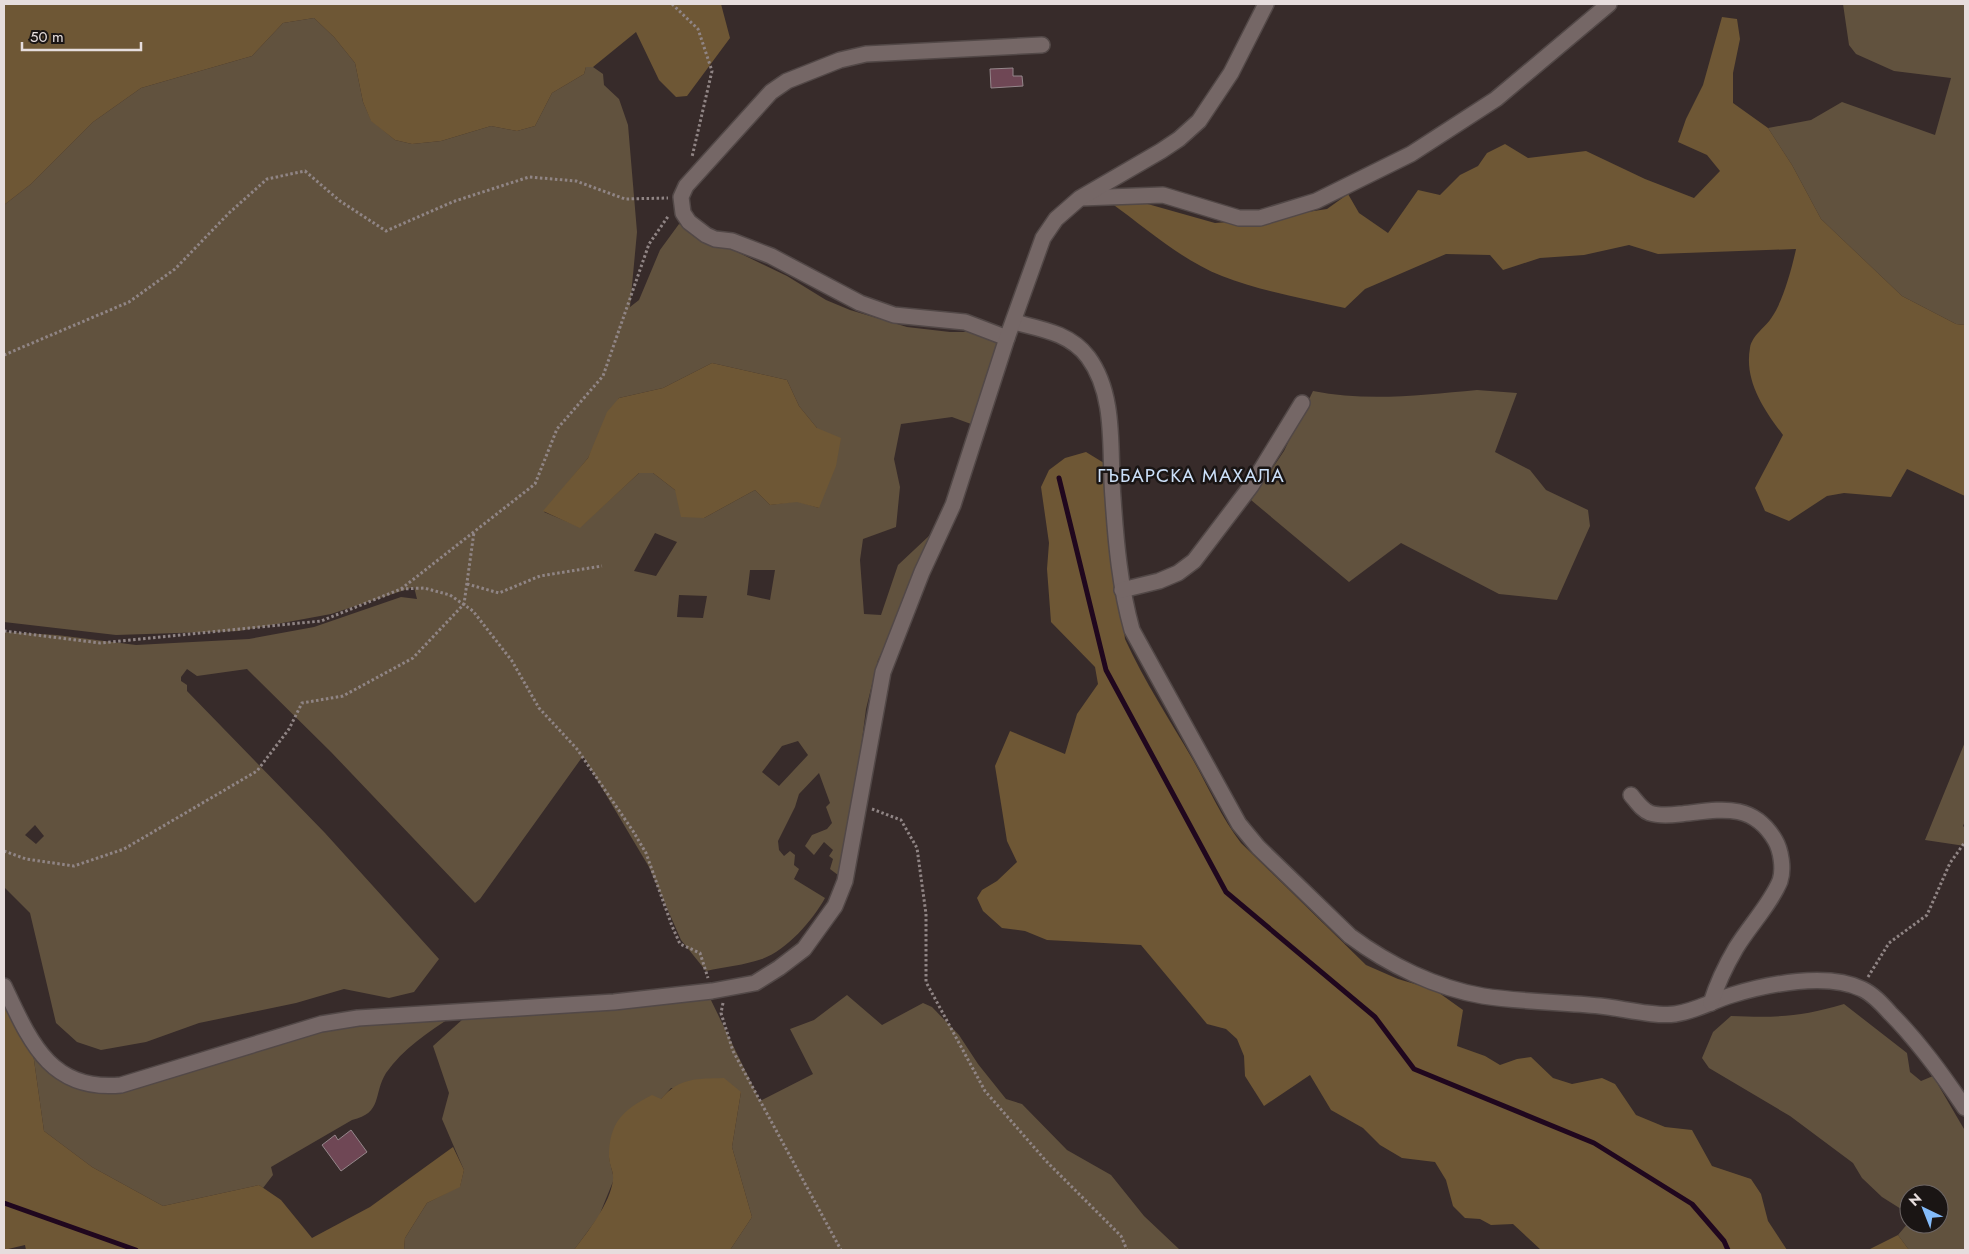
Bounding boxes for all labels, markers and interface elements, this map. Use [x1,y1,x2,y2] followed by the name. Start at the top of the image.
[22,20,141,52] scale bar
[30,26,64,48] text: 50 m
[1097,462,1285,489] district label: ГЪБАРСКА МАХАЛА
[1899,1184,1949,1234] north arrow
[1904,1188,1926,1211] text: N

